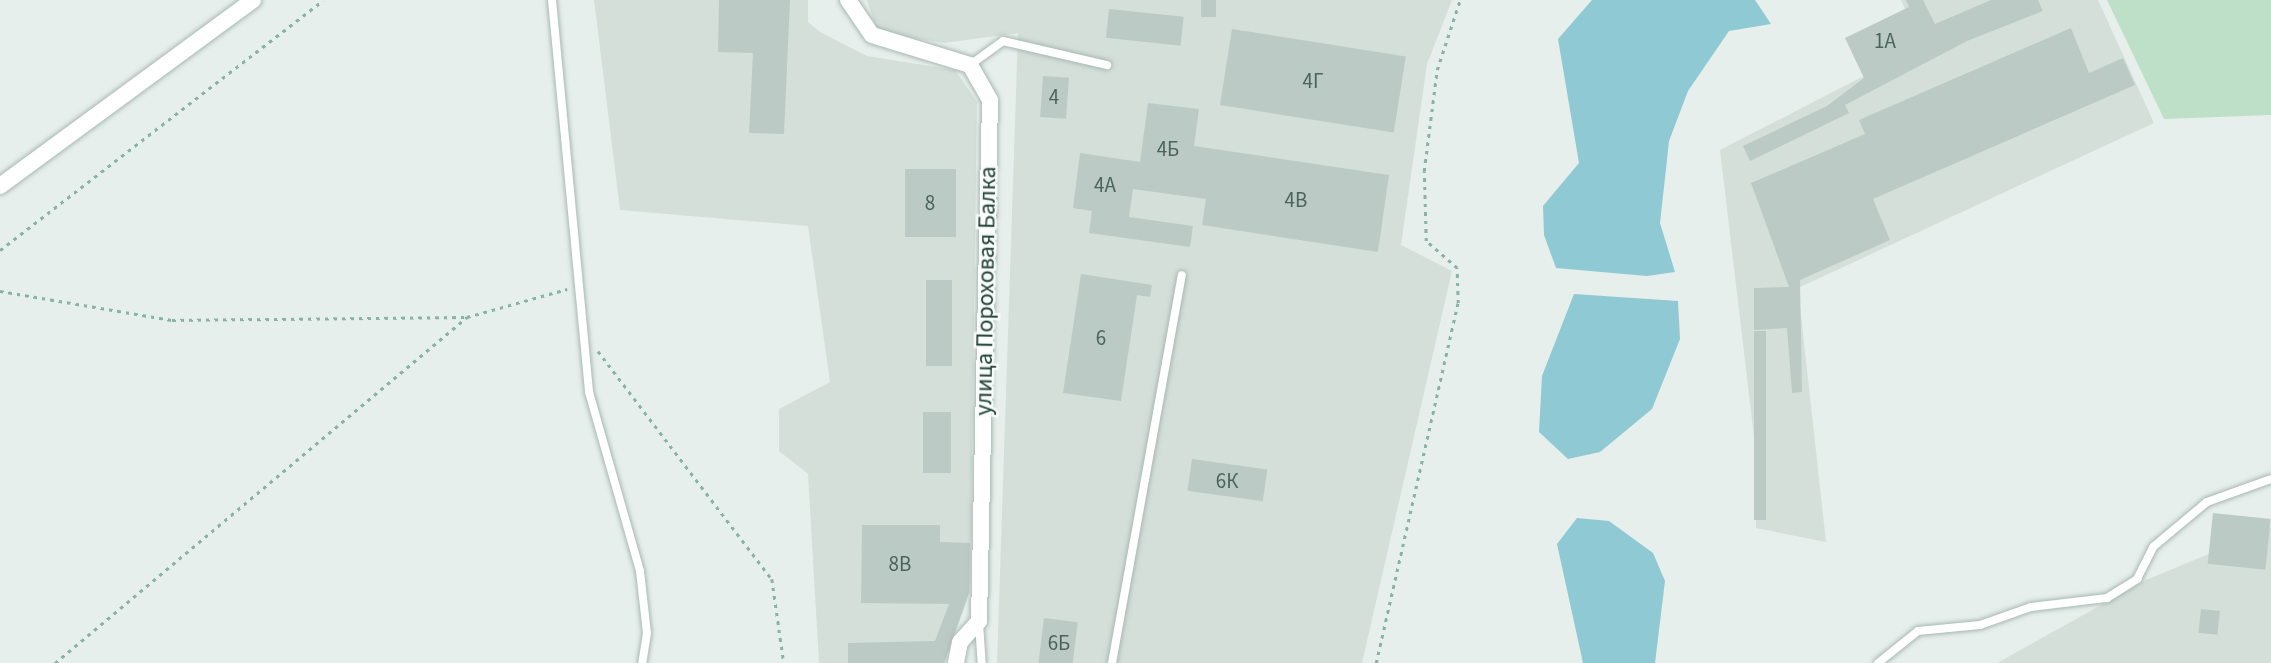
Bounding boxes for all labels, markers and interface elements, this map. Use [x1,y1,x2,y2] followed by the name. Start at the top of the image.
[1874,28,1896,54] house number: 1А
[1303,68,1323,94] house number: 4Г
[1049,84,1059,110] house number: 4
[1157,136,1179,162] house number: 4Б
[969,166,1003,416] street label: улица Пороховая Балка
[1094,172,1116,198] house number: 4А
[1285,187,1307,213] house number: 4В
[925,190,935,216] house number: 8
[1096,325,1106,351] house number: 6
[1216,468,1238,494] house number: 6К
[889,551,911,577] house number: 8В
[1048,630,1070,656] house number: 6Б

